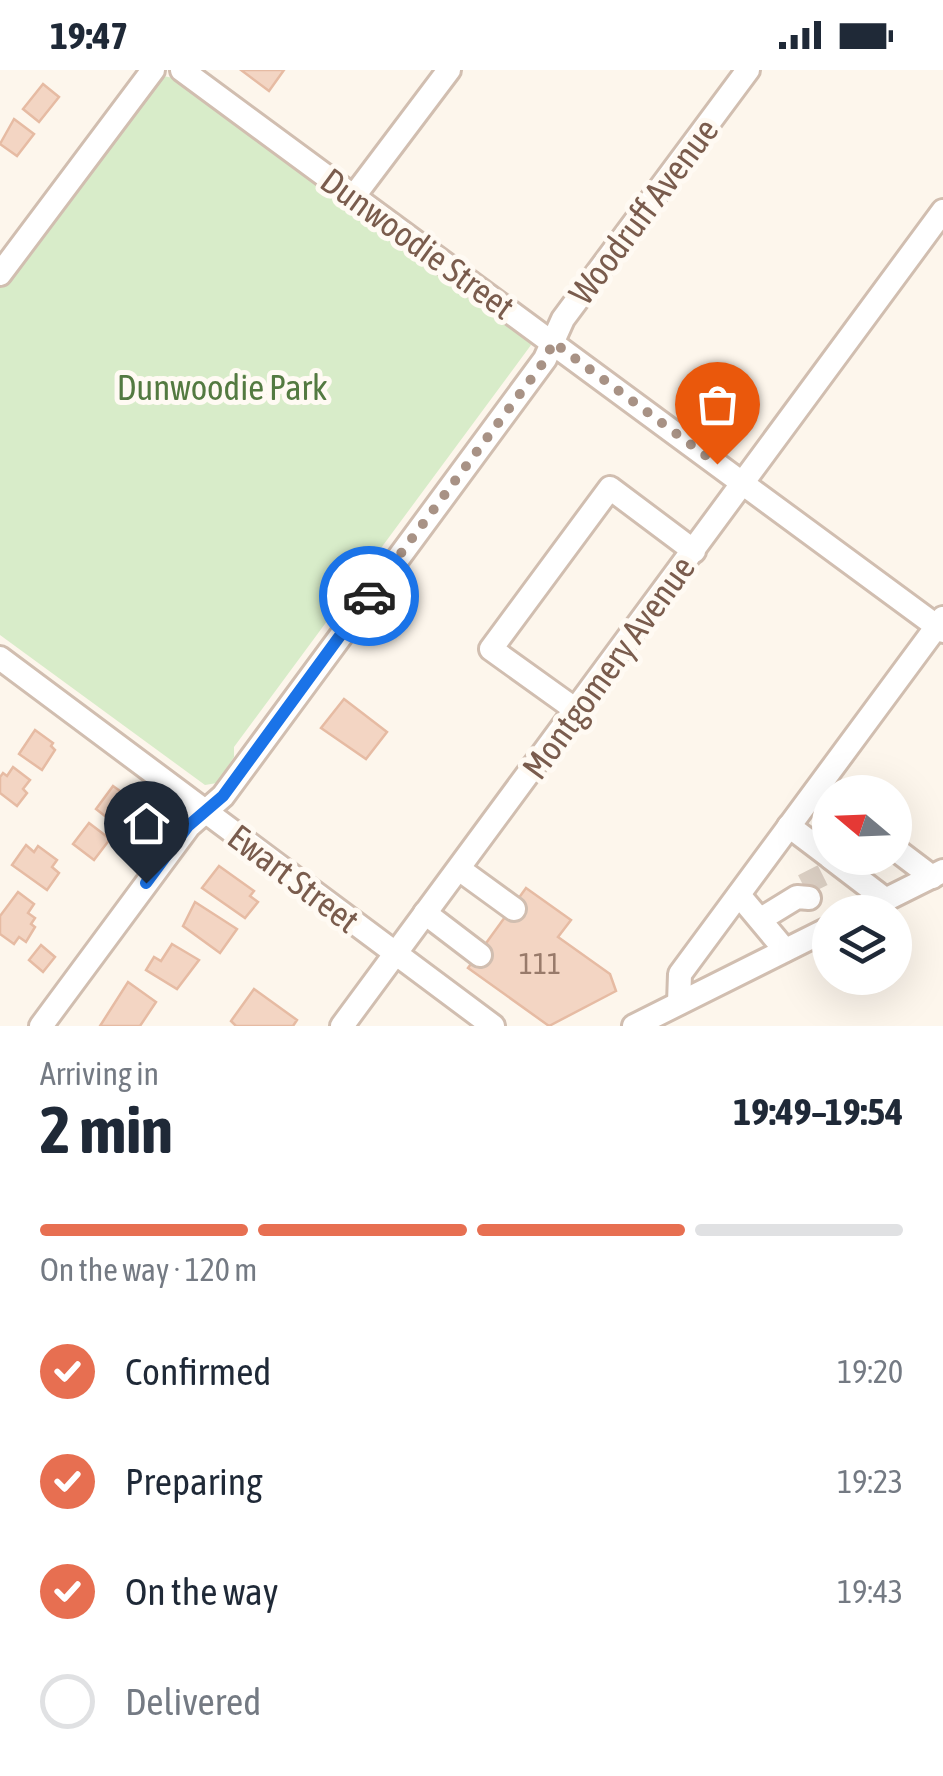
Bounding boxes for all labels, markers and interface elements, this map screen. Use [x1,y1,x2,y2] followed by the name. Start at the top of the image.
[50,14,128,57] text: 19:47
[560,110,726,312] street label: Woodruff Avenue
[314,160,522,326] street label: Dunwoodie Street
[675,362,760,465] pin
[117,367,327,407] park label: Dunwoodie Park
[690,377,745,432] icon: bag
[319,546,419,646] courier
[514,548,702,786] street label: Montgomery Avenue
[342,569,397,624] icon: car
[812,775,912,875] north arrow
[812,775,912,995] map controls
[104,781,189,884] pin
[119,796,174,851] icon: home
[221,816,367,940] street label: Ewart Street
[812,895,912,995] button: layers
[519,946,561,980] house number: 111
[40,1055,159,1092] text: Arriving in
[733,1090,903,1133] text: 19:49–19:54
[40,1092,173,1167] text: 2 min
[40,1251,257,1288] text: On the way · 120 m
[40,1344,95,1399] icon: check
[125,1350,271,1393] text: Confirmed
[837,1353,903,1390] text: 19:20
[40,1454,95,1509] icon: check
[125,1460,263,1503] text: Preparing
[837,1463,903,1500] text: 19:23
[40,1564,95,1619] icon: check
[125,1570,278,1613] text: On the way
[837,1573,903,1610] text: 19:43
[125,1680,261,1723] text: Delivered

